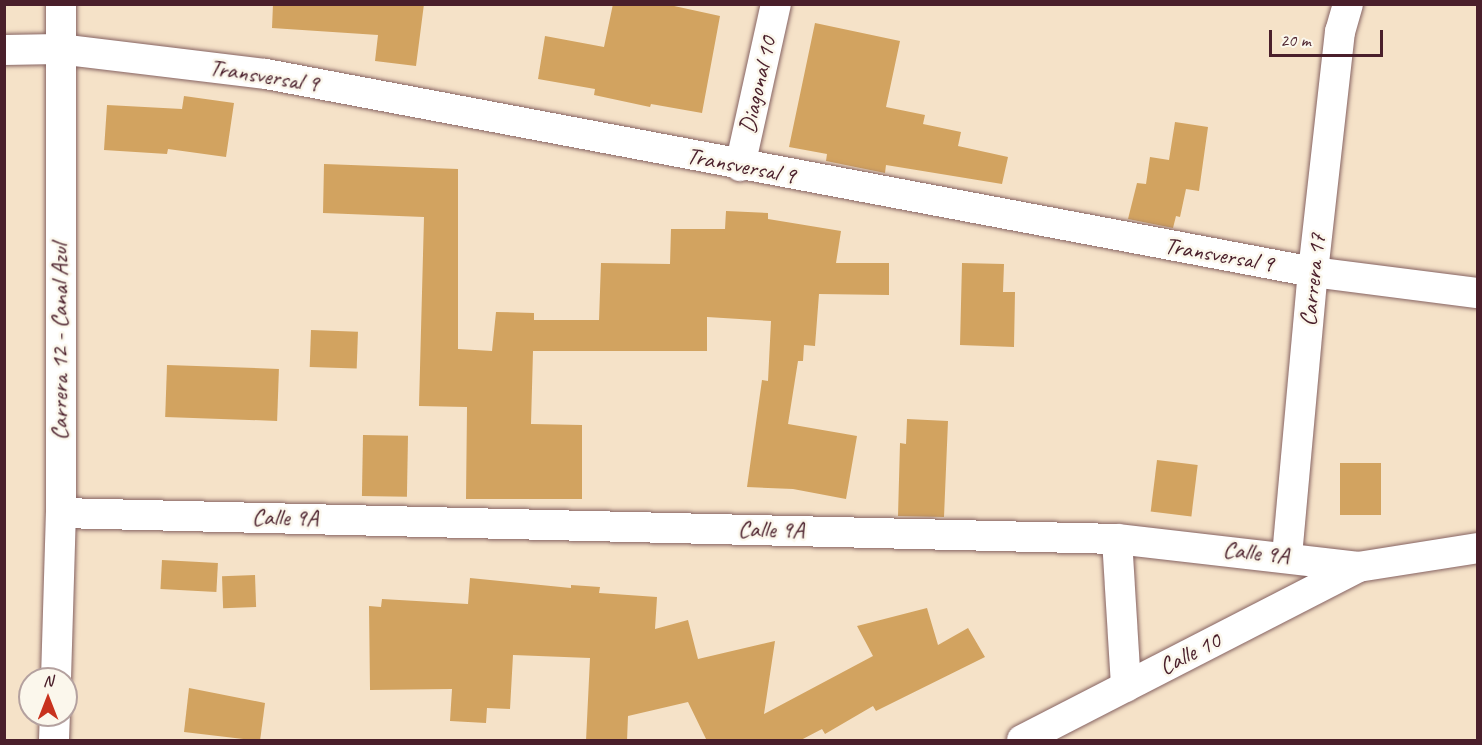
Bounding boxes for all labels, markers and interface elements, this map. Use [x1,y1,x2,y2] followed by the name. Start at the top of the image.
[1272,18,1386,56] scale bar
[1280,29,1311,51] text: 20 m
[733,34,783,136] street label: Diagonal 10
[207,53,321,99] street label: Transversal 9
[684,141,798,191] street label: Transversal 9
[1162,231,1276,279] street label: Transversal 9
[1294,232,1332,328] street label: Carrera 17
[46,243,74,441] street label: Carrera 12 - Canal Azul
[252,503,318,533] street label: Calle 9A
[738,515,804,545] street label: Calle 9A
[1221,535,1291,571] street label: Calle 9A
[1154,626,1226,682] street label: Calle 10
[18,667,78,727] north arrow
[43,671,53,691] text: N

